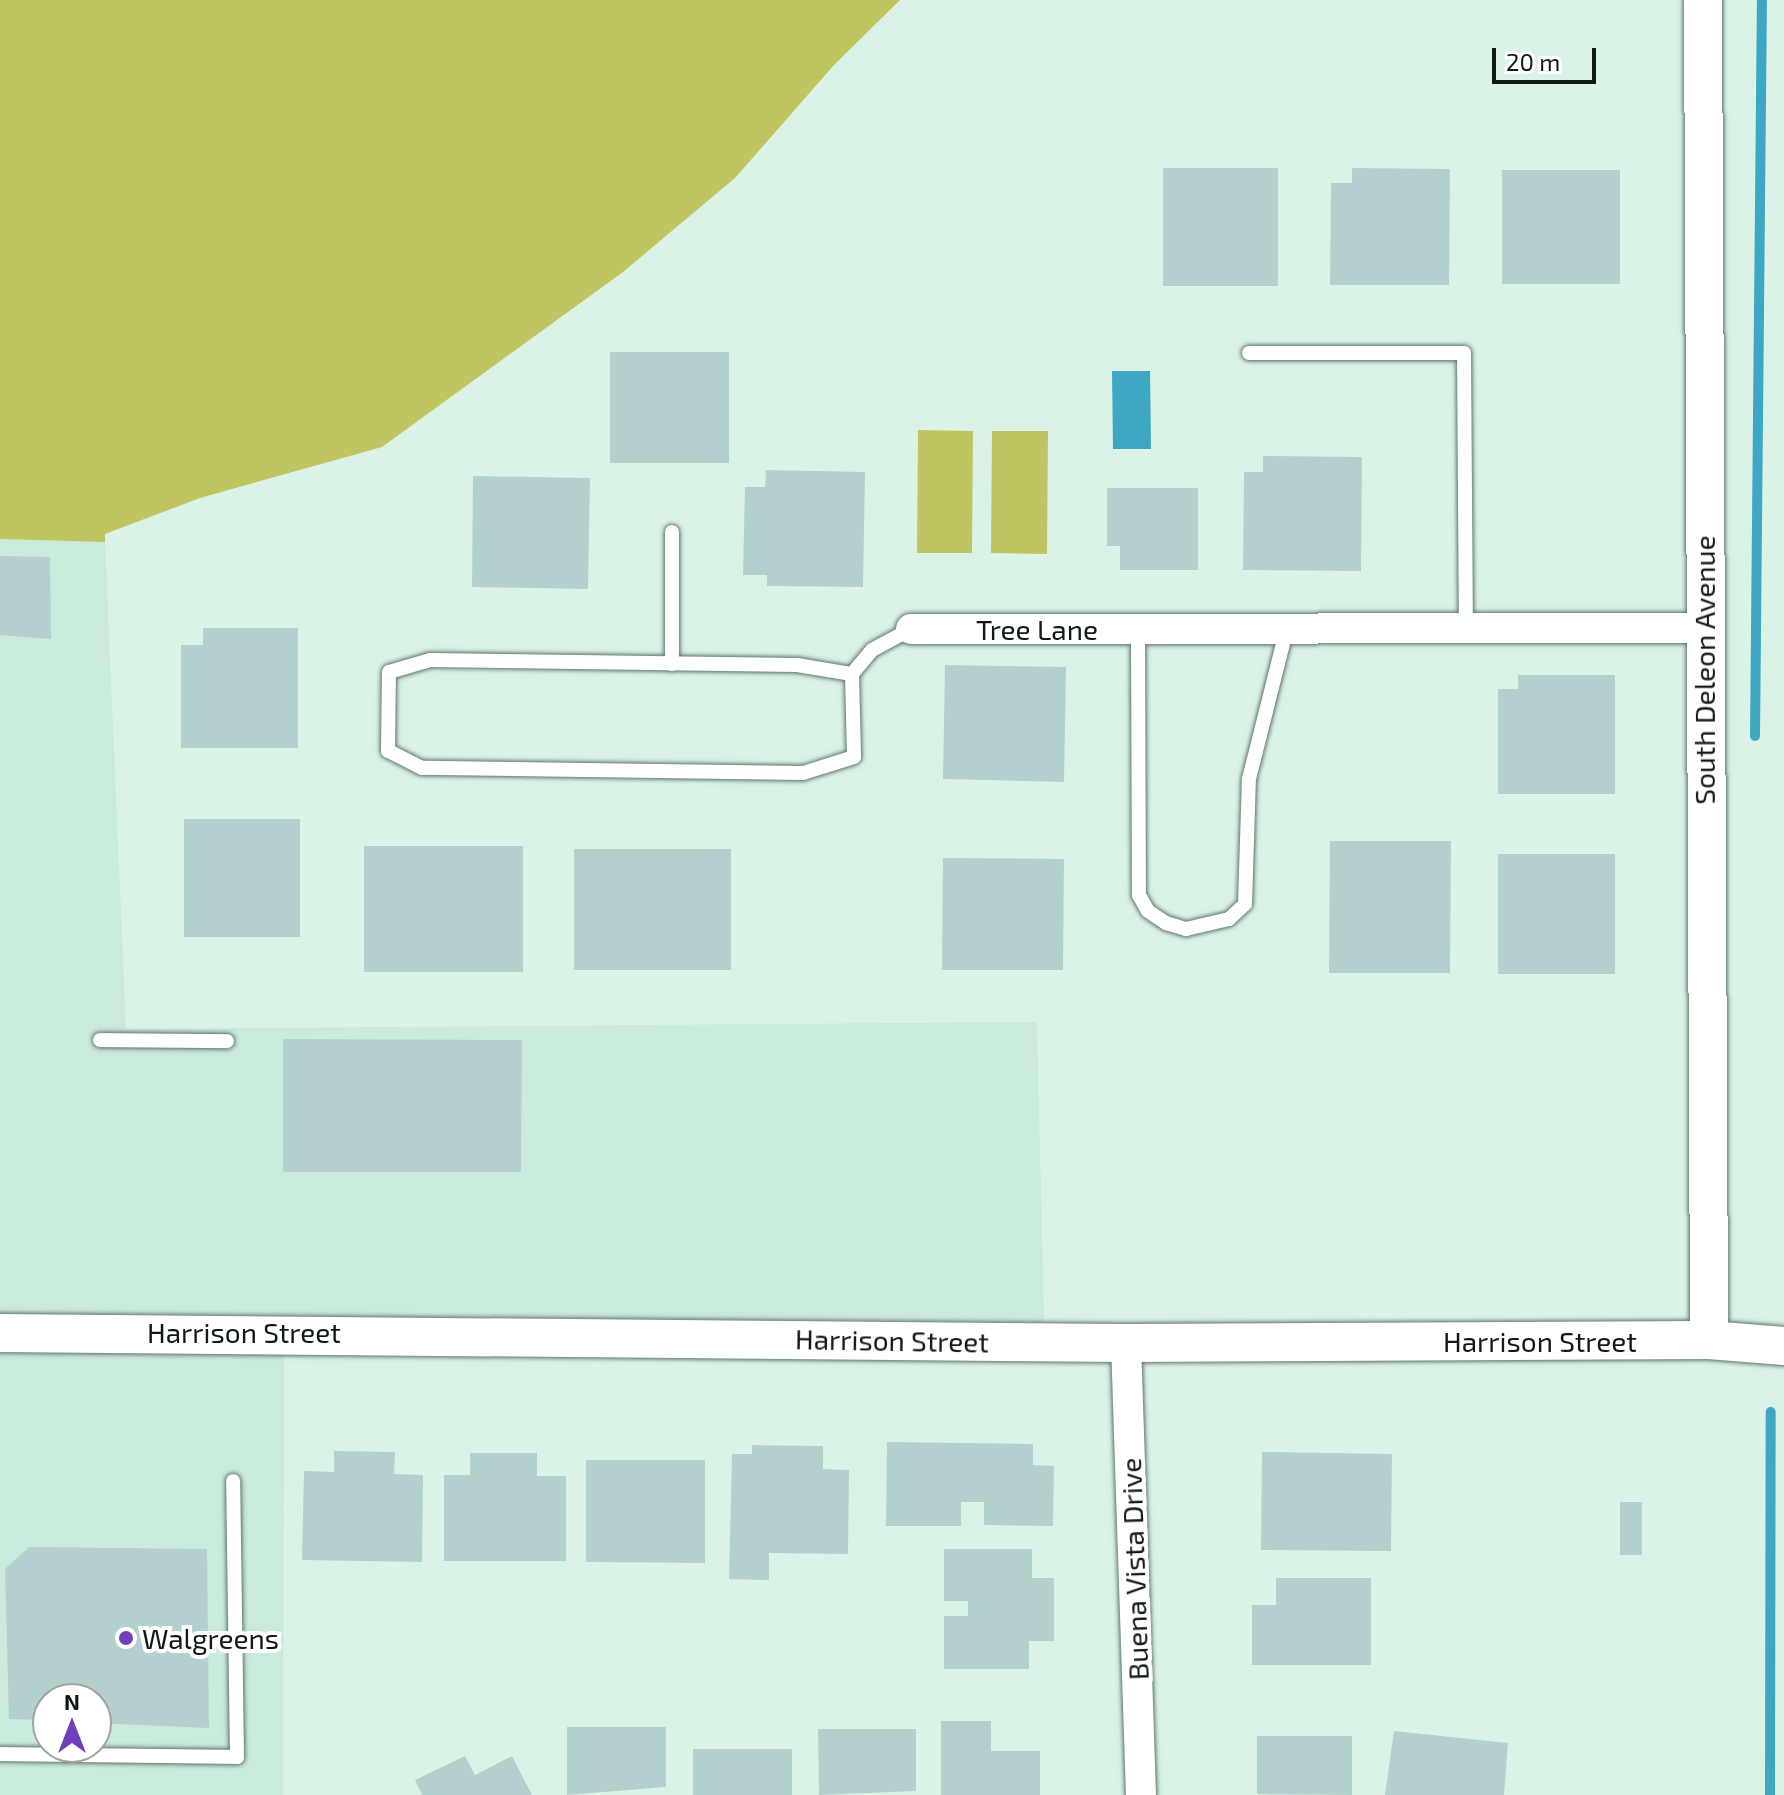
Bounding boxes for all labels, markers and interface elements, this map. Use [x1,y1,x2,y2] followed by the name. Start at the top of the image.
[1496,32,1600,82] scale bar
[1506,47,1560,76] text: 20 m
[1687,535,1721,805] street label: South Deleon Avenue
[976,612,1098,646] street label: Tree Lane
[147,1315,341,1349] street label: Harrison Street
[795,1322,989,1358] street label: Harrison Street
[1443,1324,1637,1358] street label: Harrison Street
[1113,1457,1155,1681] street label: Buena Vista Drive
[142,1621,279,1655] place label: Walgreens
[117,1629,135,1647] marker: Walgreens
[32,1683,112,1763] north arrow
[64,1688,80,1714] text: N

